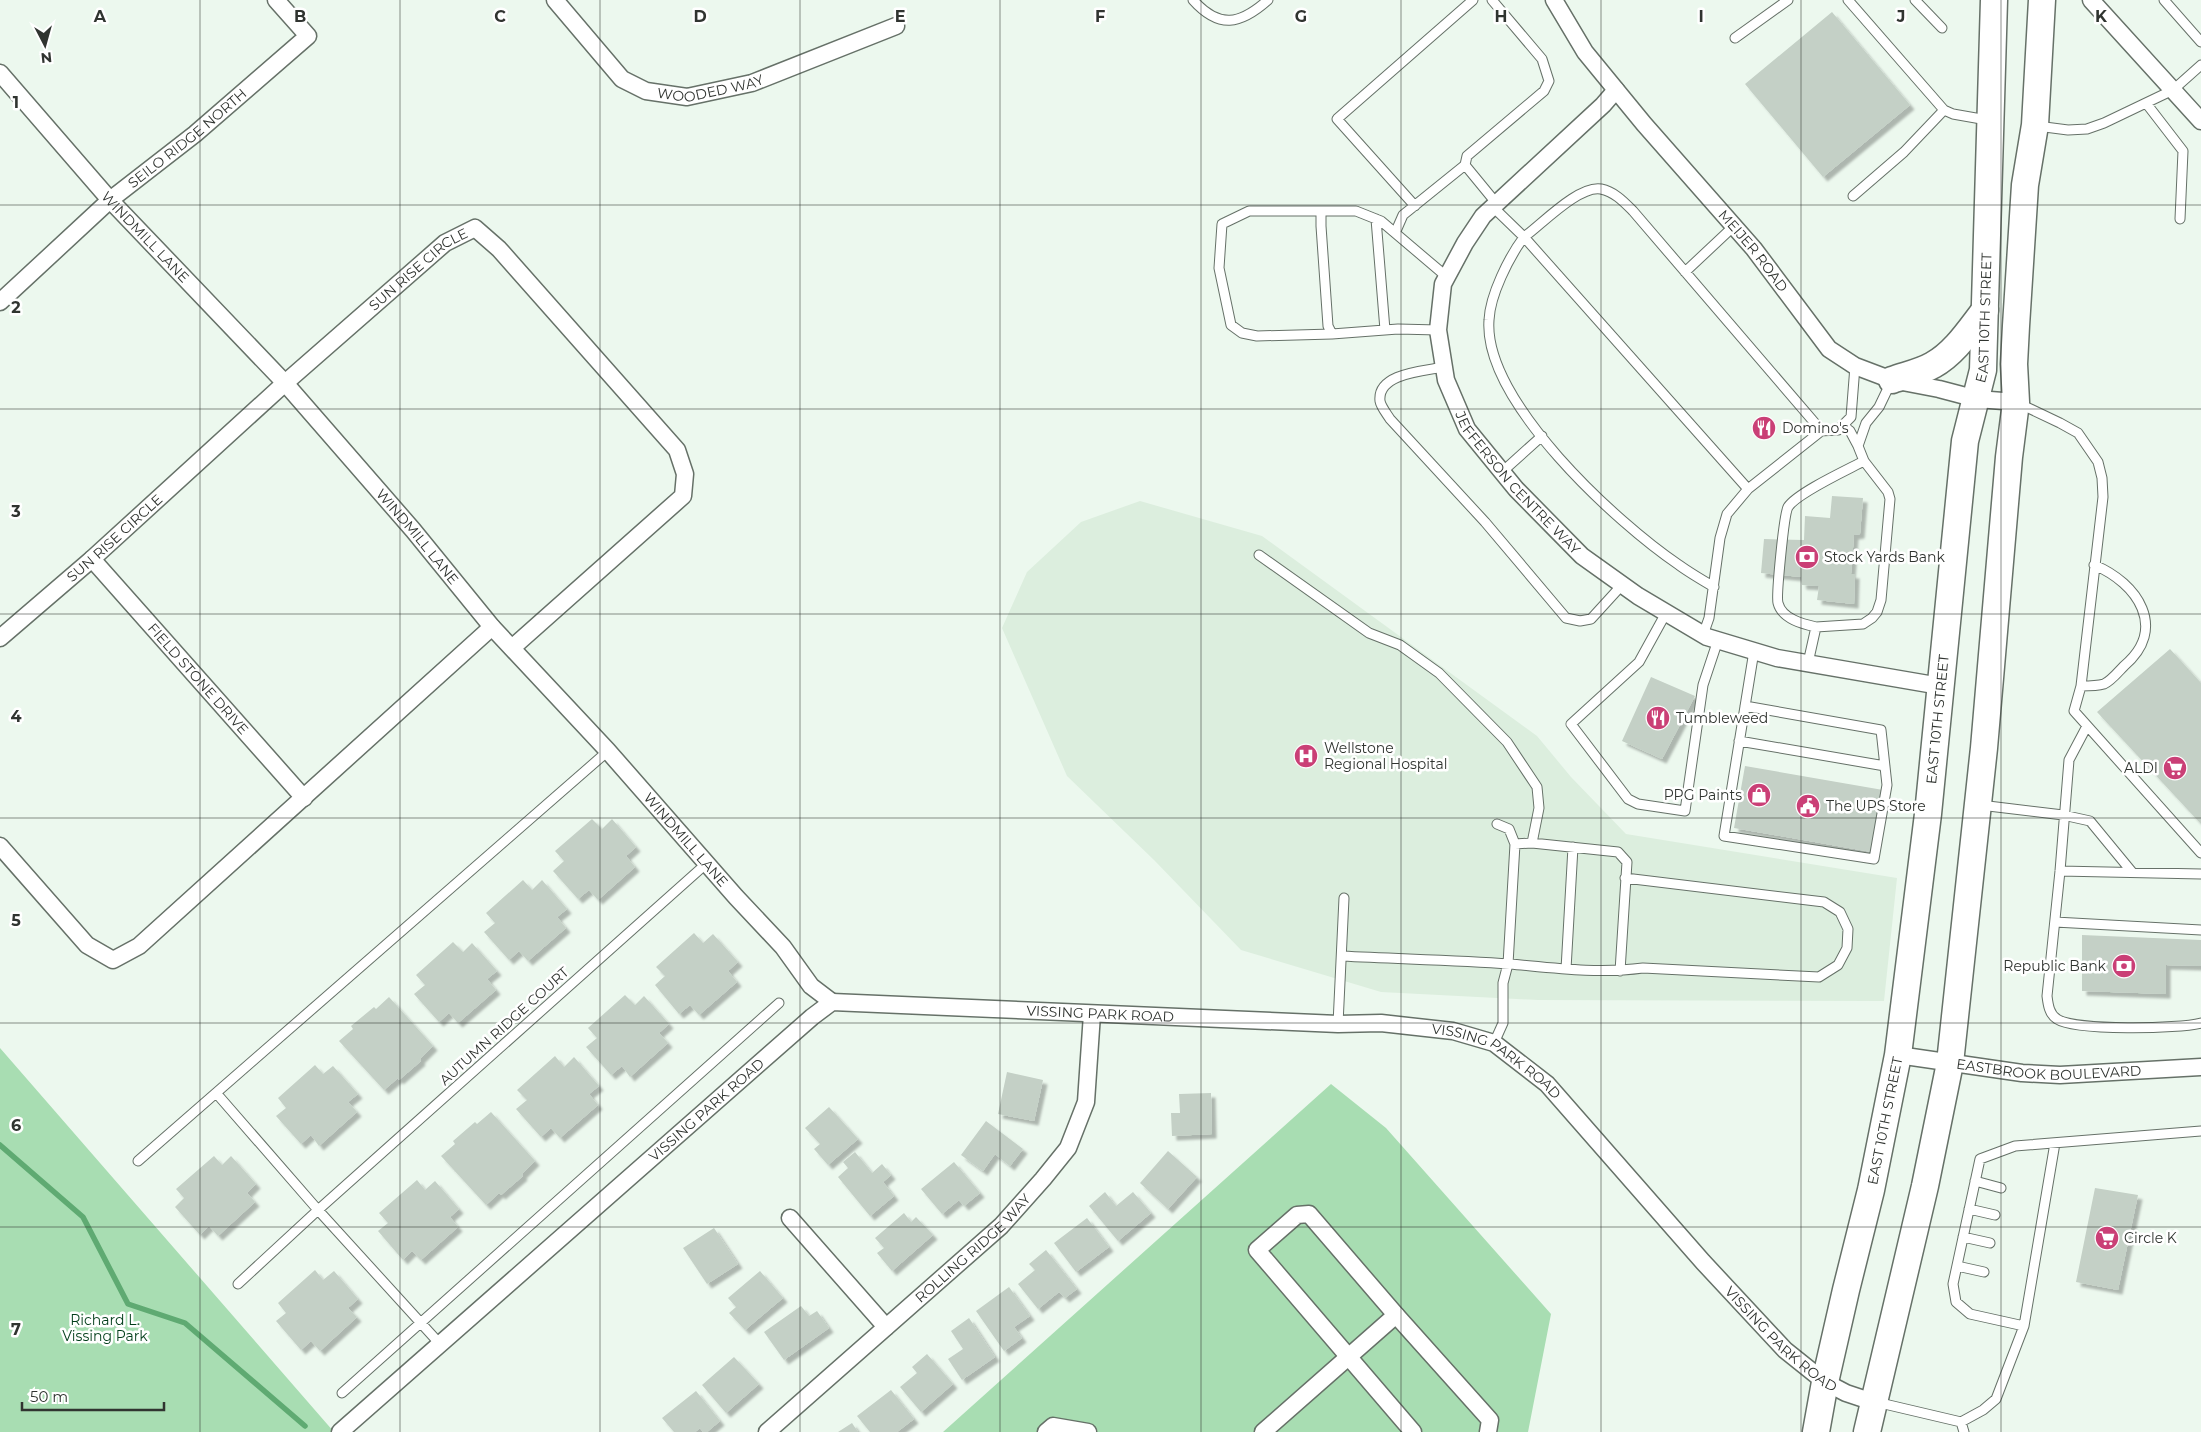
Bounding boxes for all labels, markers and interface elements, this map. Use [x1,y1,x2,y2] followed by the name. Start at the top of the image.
[93,7,107,26] text: A
[294,7,306,26] text: B
[494,7,506,26] text: C
[693,7,707,26] text: D
[895,7,905,26] text: E
[1095,7,1105,26] text: F
[1295,7,1307,26] text: G
[1495,7,1507,26] text: H
[1698,7,1704,26] text: I
[1896,7,1905,26] text: J
[2095,7,2108,26] text: K
[20,20,70,70] north arrow
[40,48,53,67] text: N
[656,70,766,106] street label: WOODED WAY
[124,84,250,192] street label: SEILO RIDGE NORTH
[13,93,19,112] text: 1
[97,188,193,286] street label: WINDMILL LANE
[1715,206,1792,295] street label: MEIJER ROAD
[365,224,471,315] street label: SUN RISE CIRCLE
[1971,253,1995,385] street label: EAST 10TH STREET
[11,298,21,317] text: 2
[1451,407,1584,558] street label: JEFFERSON CENTRE WAY
[1751,415,1777,441] restaurant icon: Domino's
[1782,419,1849,437] place label: Domino's
[372,485,463,588] street label: WINDMILL LANE
[63,490,166,586] street label: SUN RISE CIRCLE
[10,502,21,521] text: 3
[1794,544,1820,570] bank icon: Stock Yards Bank
[1824,548,1946,566] place label: Stock Yards Bank
[144,619,252,738] street label: FIELD STONE DRIVE
[1922,654,1953,785] street label: EAST 10TH STREET
[1645,705,1671,731] restaurant icon: Tumbleweed
[10,707,22,726] text: 4
[1676,709,1768,727] place label: Tumbleweed
[1324,739,1447,773] place label: Wellstone Regional Hospital
[1293,743,1319,769] hospital icon: Wellstone Regional Hospital
[2162,755,2188,781] supermarket icon: ALDI
[2124,759,2158,777] place label: ALDI
[1746,782,1772,808] shop icon: PPG Paints
[1664,786,1742,804] place label: PPG Paints
[640,789,732,891] street label: WINDMILL LANE
[1795,793,1821,819] public building icon: The UPS Store
[1826,797,1926,815] place label: The UPS Store
[11,911,21,930] text: 5
[2111,953,2137,979] bank icon: Republic Bank
[2003,957,2107,975] place label: Republic Bank
[436,963,572,1089] street label: AUTUMN RIDGE COURT
[1026,1001,1174,1026] street label: VISSING PARK ROAD
[1431,1020,1565,1103] street label: VISSING PARK ROAD
[645,1054,768,1165] street label: VISSING PARK ROAD
[1863,1055,1906,1186] street label: EAST 10TH STREET
[1955,1055,2142,1084] street label: EASTBROOK BOULEVARD
[11,1116,21,1135] text: 6
[911,1190,1034,1306] street label: ROLLING RIDGE WAY
[2094,1225,2120,1251] supermarket icon: Circle K
[2124,1229,2177,1247] place label: Circle K
[1721,1282,1840,1396] street label: VISSING PARK ROAD
[62,1311,148,1345] park label: Richard L. Vissing Park
[11,1320,21,1339] text: 7
[22,1380,165,1412] scale bar
[30,1387,68,1406] text: 50 m

